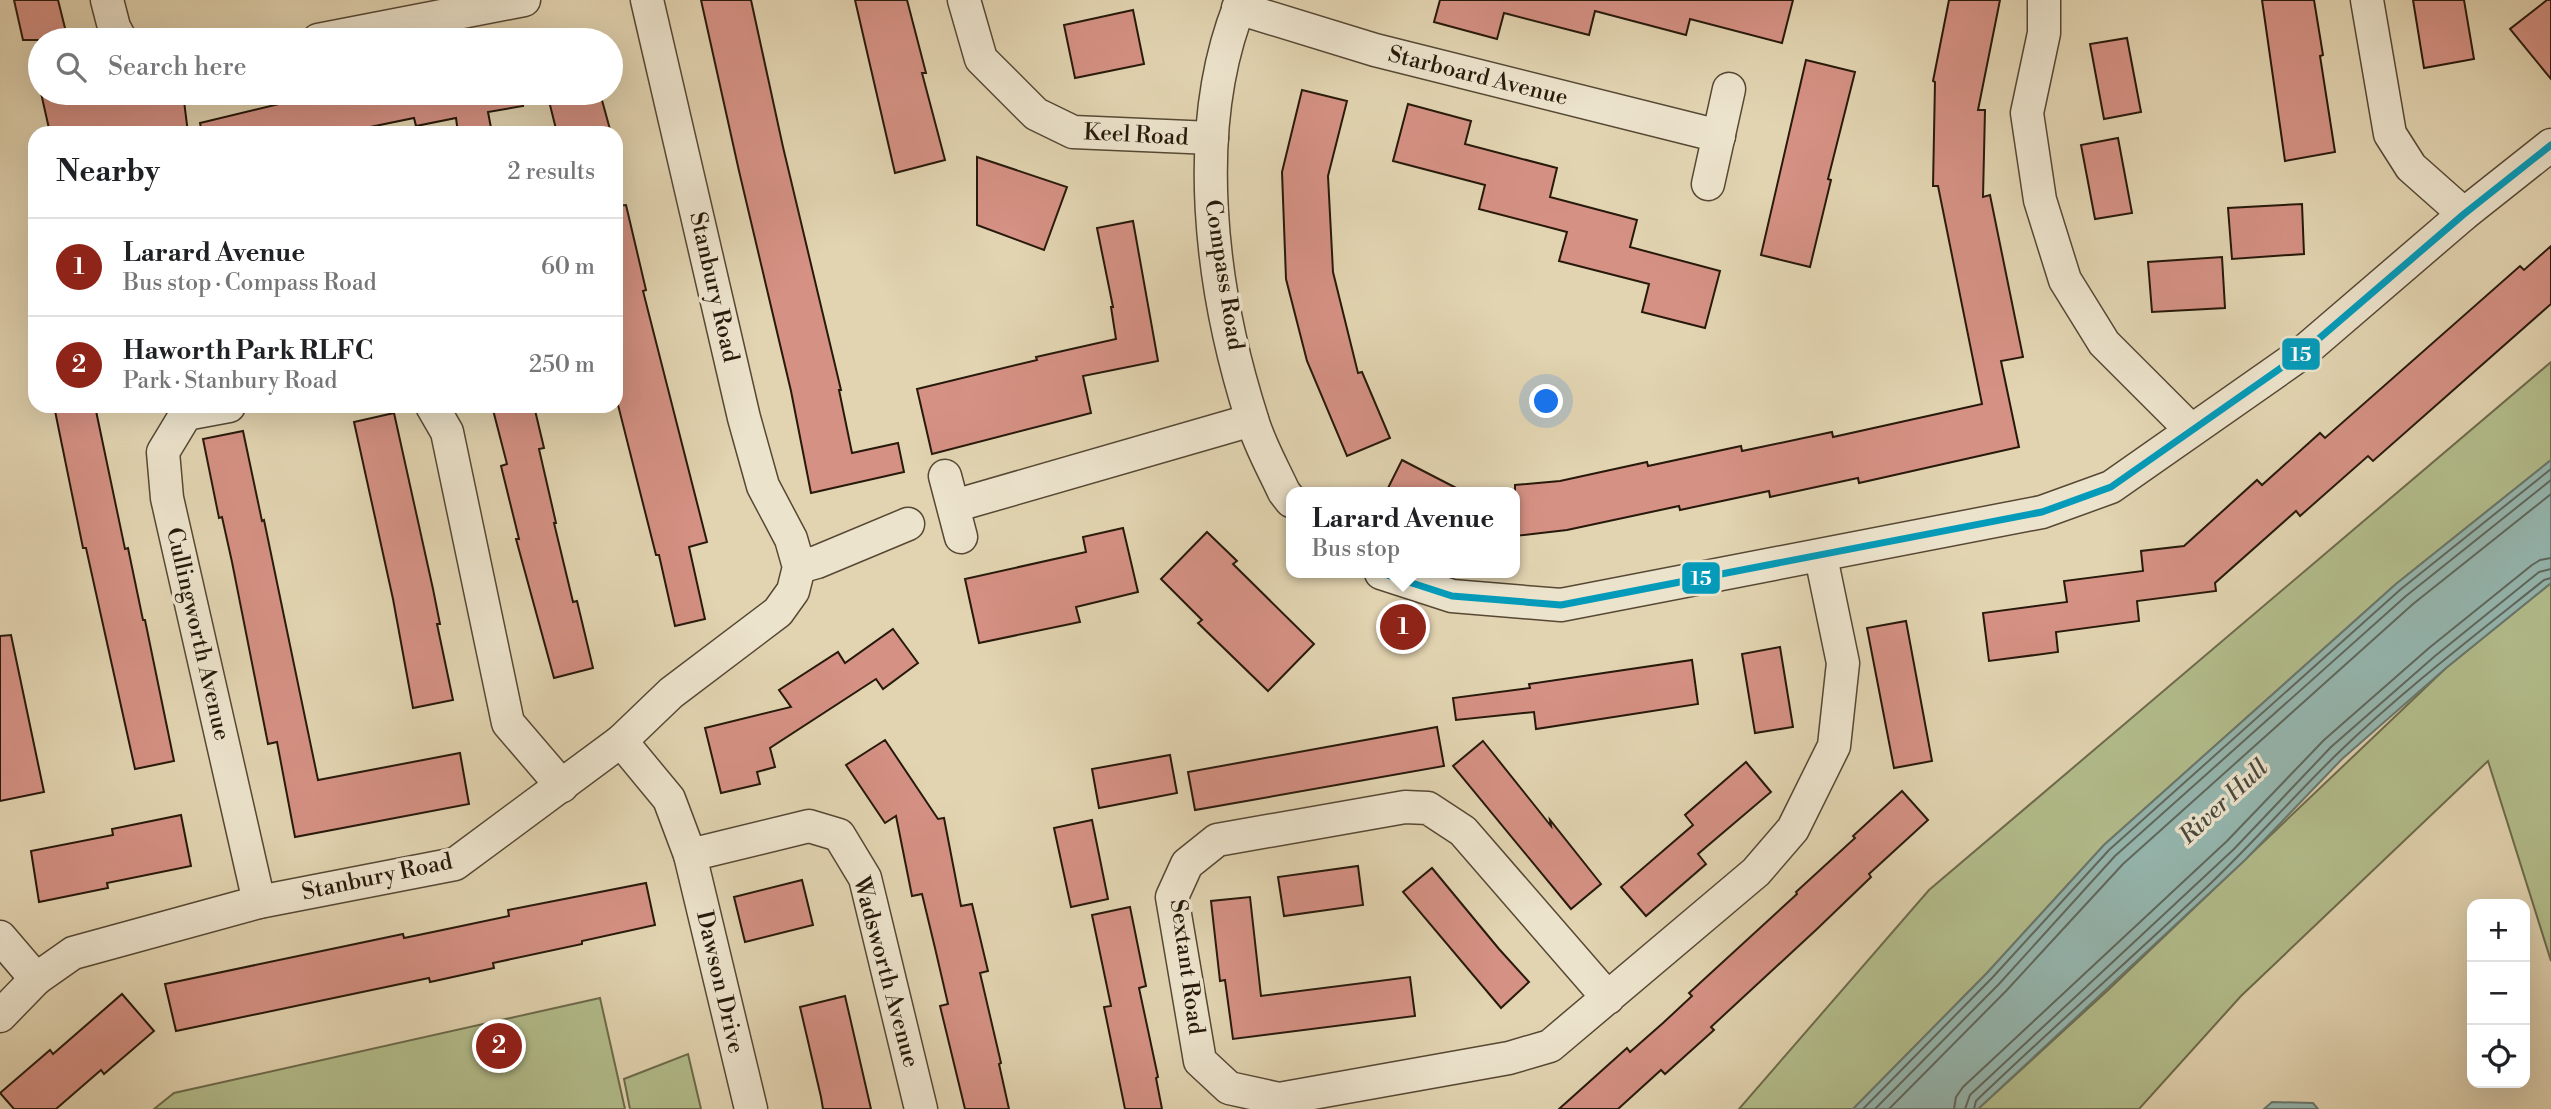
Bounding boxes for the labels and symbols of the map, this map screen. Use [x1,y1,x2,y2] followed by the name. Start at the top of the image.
[1385,40,1571,112] street label: Starboard Avenue
[1083,118,1189,152] street label: Keel Road
[1198,198,1250,352] street label: Compass Road
[683,209,745,365] street label: Stanbury Road
[2281,337,2321,371] line badge: 15
[2291,343,2312,367] text: 15
[1529,384,1563,418] your location
[160,525,236,743] street label: Cullingworth Avenue
[1681,561,1721,595] line badge: 15
[1691,567,1712,591] text: 15
[1380,601,1426,653] pin: 1
[2173,753,2275,851] water label: River Hull
[299,847,455,907] street label: Stanbury Road
[847,873,925,1070] street label: Wadsworth Avenue
[1164,897,1210,1037] street label: Sextant Road
[690,908,750,1056] street label: Dawson Drive
[476,1020,522,1072] pin: 2

